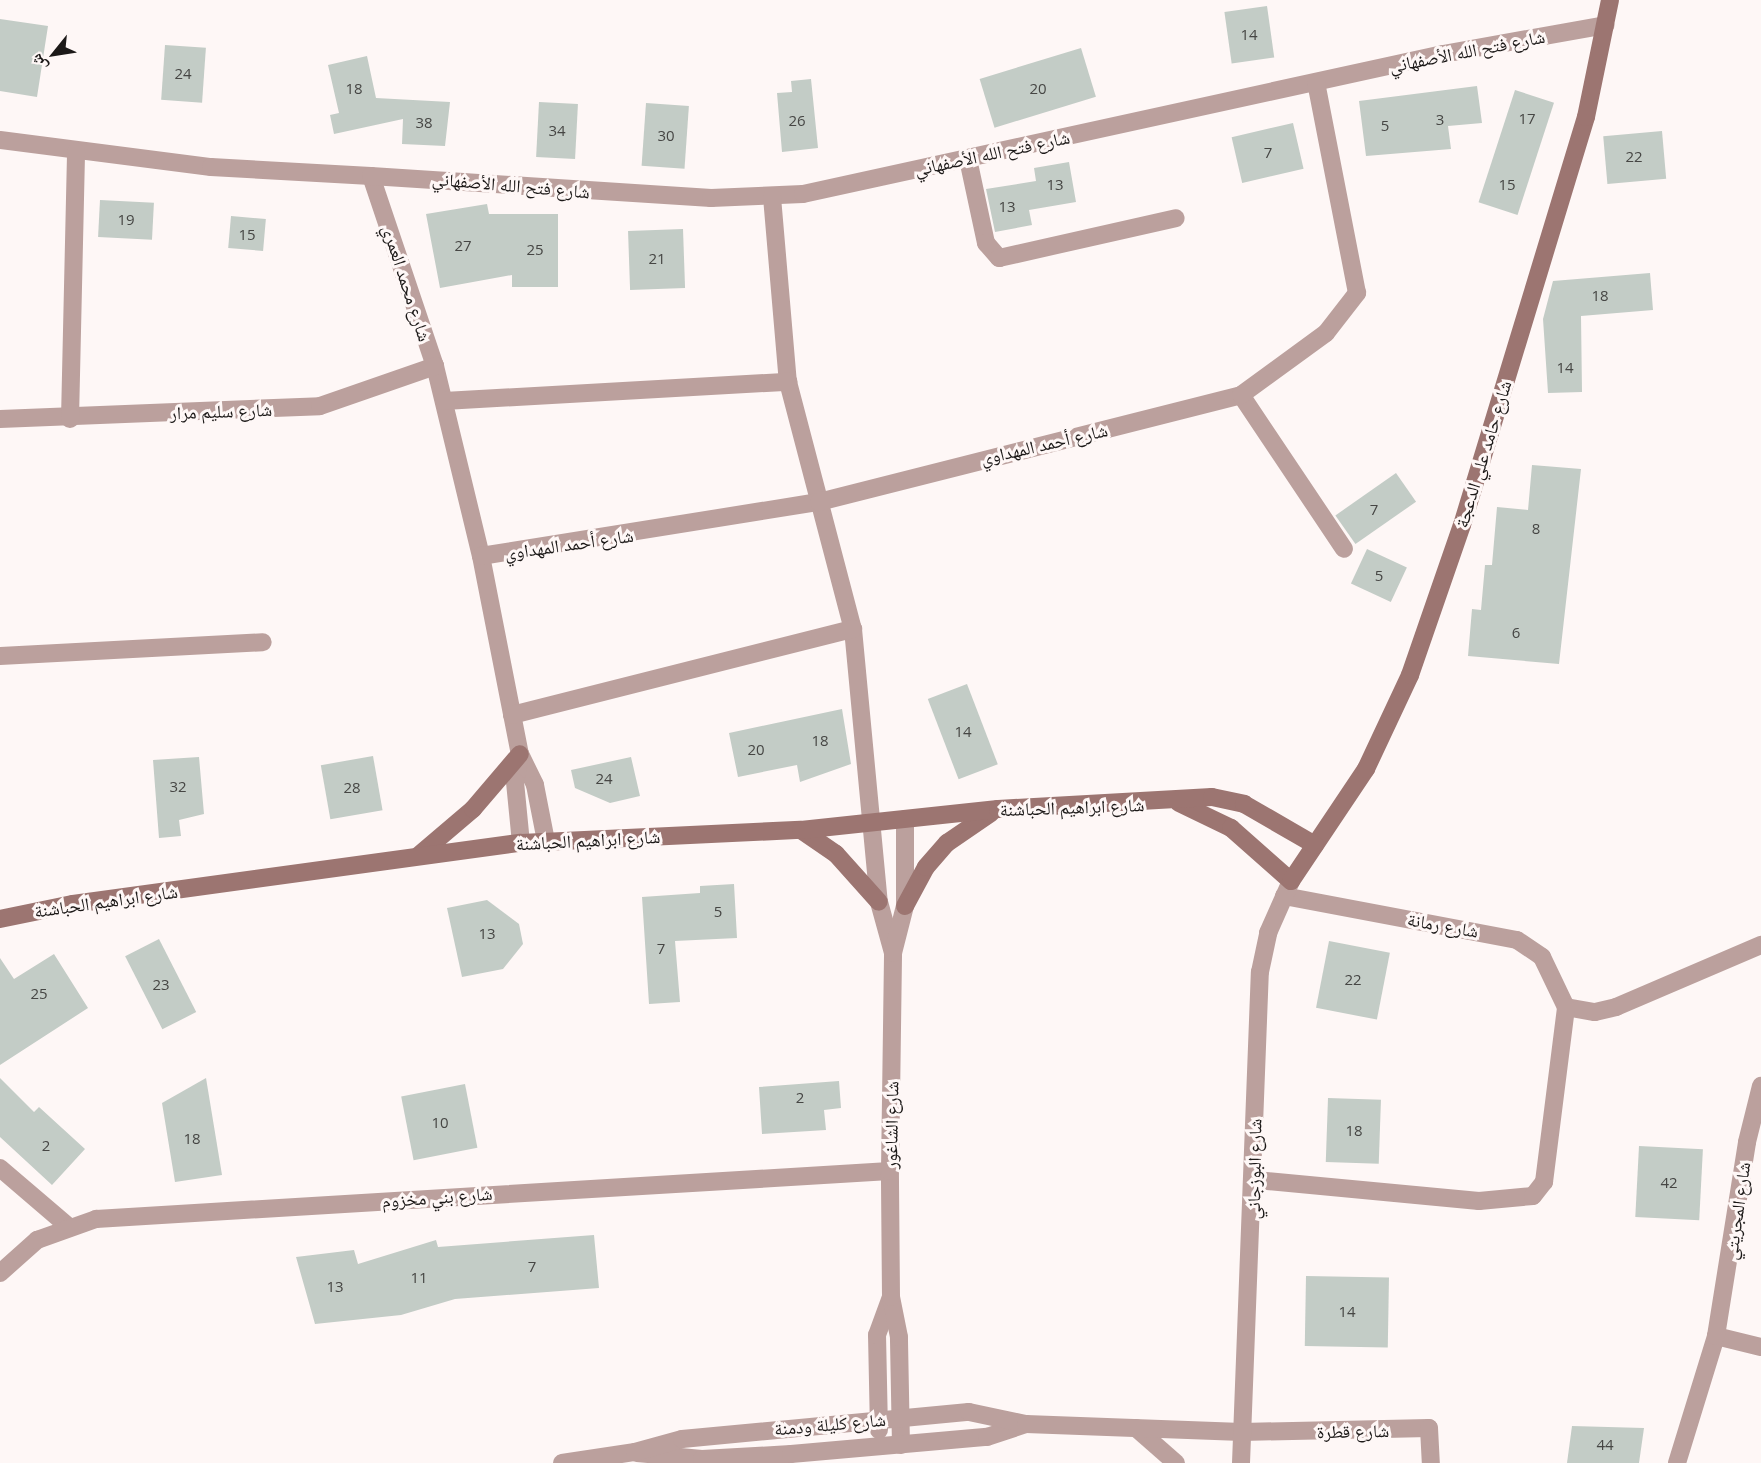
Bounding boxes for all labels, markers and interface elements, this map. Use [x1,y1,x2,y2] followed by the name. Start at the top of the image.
[24,24,84,84] north arrow
[1387,25,1547,77] street label: شارع فتح الله الأصفهاني
[1240,26,1258,44] house number: 14
[25,50,52,76] text: ش
[174,65,192,83] house number: 24
[345,80,363,98] house number: 18
[1029,80,1047,98] house number: 20
[1518,110,1536,128] house number: 17
[1436,111,1444,129] house number: 3
[788,112,806,130] house number: 26
[415,114,433,132] house number: 38
[1381,117,1389,135] house number: 5
[548,122,566,140] house number: 34
[912,126,1072,180] street label: شارع فتح الله الأصفهاني
[657,127,675,145] house number: 30
[1264,144,1272,162] house number: 7
[1625,148,1643,166] house number: 22
[431,167,591,203] street label: شارع فتح الله الأصفهاني
[1046,176,1064,194] house number: 13
[1498,176,1516,194] house number: 15
[998,198,1016,216] house number: 13
[117,211,135,229] house number: 19
[378,222,436,344] street label: شارع محمد العمري
[238,226,256,244] house number: 15
[454,237,472,255] house number: 27
[526,241,544,259] house number: 25
[648,250,666,268] house number: 21
[1591,287,1609,305] house number: 18
[1556,359,1574,377] house number: 14
[1450,378,1516,530] street label: شارع حامد علي الدعجة
[169,398,273,424] street label: شارع سليم مرار
[978,419,1110,469] street label: شارع أحمد المهداوي
[1370,501,1378,519] house number: 7
[1532,520,1540,538] house number: 8
[503,524,635,564] street label: شارع أحمد المهداوي
[1375,567,1383,585] house number: 5
[1512,624,1520,642] house number: 6
[954,723,972,741] house number: 14
[811,732,829,750] house number: 18
[747,741,765,759] house number: 20
[595,770,613,788] house number: 24
[169,778,187,796] house number: 32
[343,779,361,797] house number: 28
[999,794,1145,820] street label: شارع ابراهيم الحباشنة
[515,825,661,855] street label: شارع ابراهيم الحباشنة
[33,880,179,922] street label: شارع ابراهيم الحباشنة
[714,903,722,921] house number: 5
[1406,908,1480,942] street label: شارع رمانة
[478,925,496,943] house number: 13
[657,940,665,958] house number: 7
[1344,971,1362,989] house number: 22
[152,976,170,994] house number: 23
[30,985,48,1003] house number: 25
[879,1081,903,1169] street label: شارع الشاغور
[796,1089,804,1107] house number: 2
[431,1114,449,1132] house number: 10
[1242,1118,1266,1220] street label: شارع البوزجاني
[1345,1122,1363,1140] house number: 18
[183,1130,201,1148] house number: 18
[42,1137,50,1155] house number: 2
[1719,1161,1755,1261] street label: شارع المجريتي
[1660,1174,1678,1192] house number: 42
[381,1182,493,1212] street label: شارع بني مخزوم
[528,1258,536,1276] house number: 7
[410,1269,428,1287] house number: 11
[326,1278,344,1296] house number: 13
[1338,1303,1356,1321] house number: 14
[773,1408,887,1440] street label: شارع كليلة ودمنة
[1317,1420,1389,1442] street label: شارع قطرة
[1596,1436,1614,1454] house number: 44

